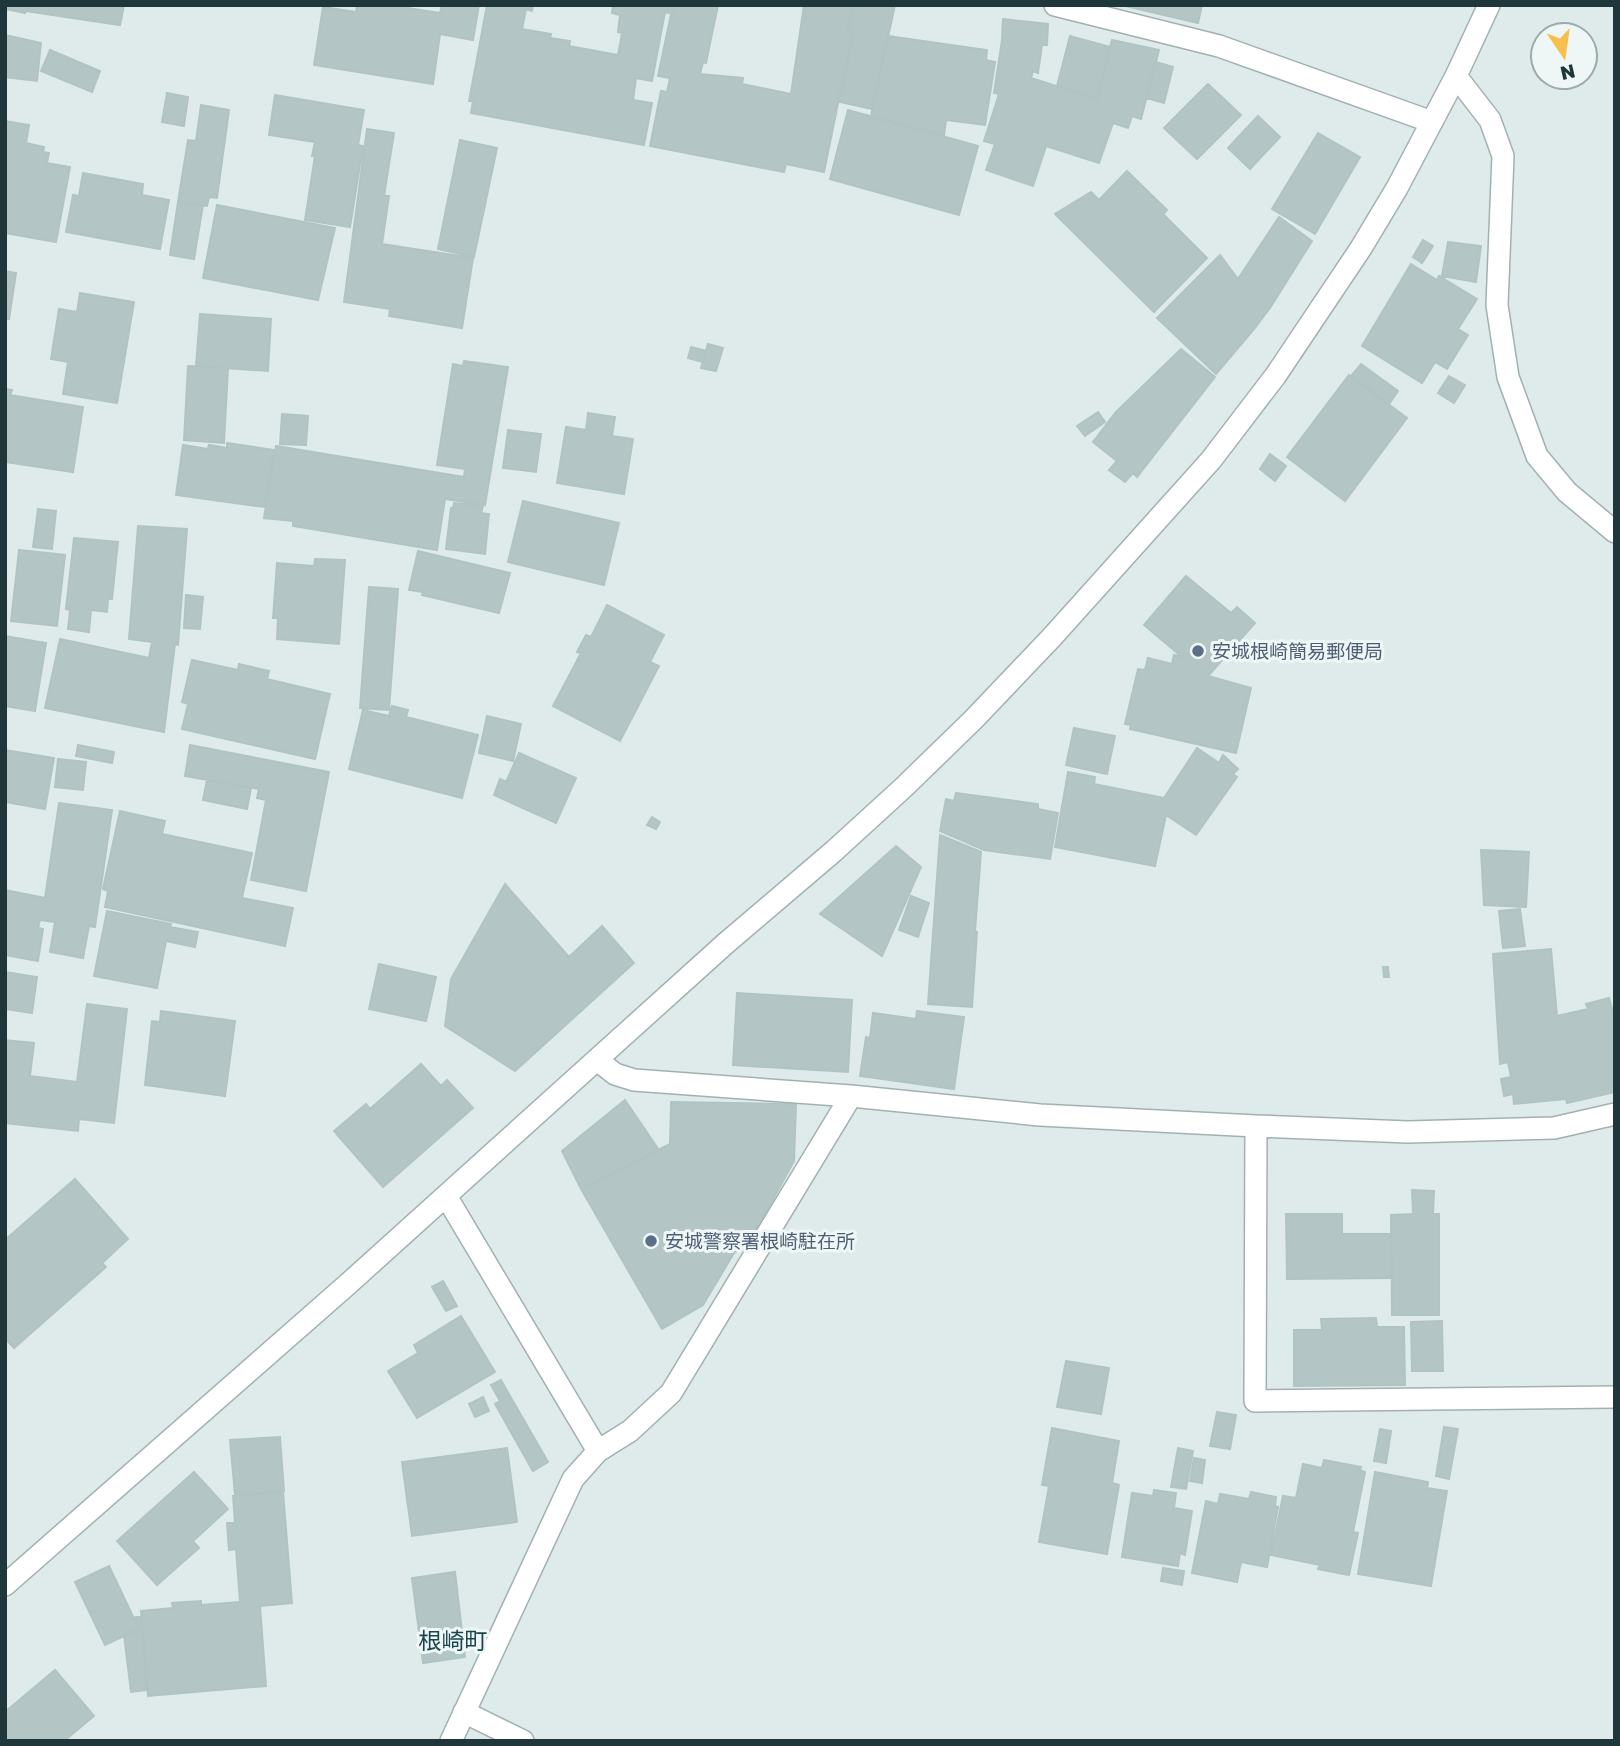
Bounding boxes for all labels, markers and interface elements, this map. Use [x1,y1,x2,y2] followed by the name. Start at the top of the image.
[1529,21,1599,91] north arrow
[1558,60,1578,86] text: N
[1212,639,1383,662] place label: 安城根崎簡易郵便局
[1190,643,1206,659] marker: 安城根崎簡易郵便局
[665,1229,855,1252] place label: 安城警察署根崎駐在所
[643,1233,659,1249] marker: 安城警察署根崎駐在所
[419,1626,488,1654] district label: 根崎町

